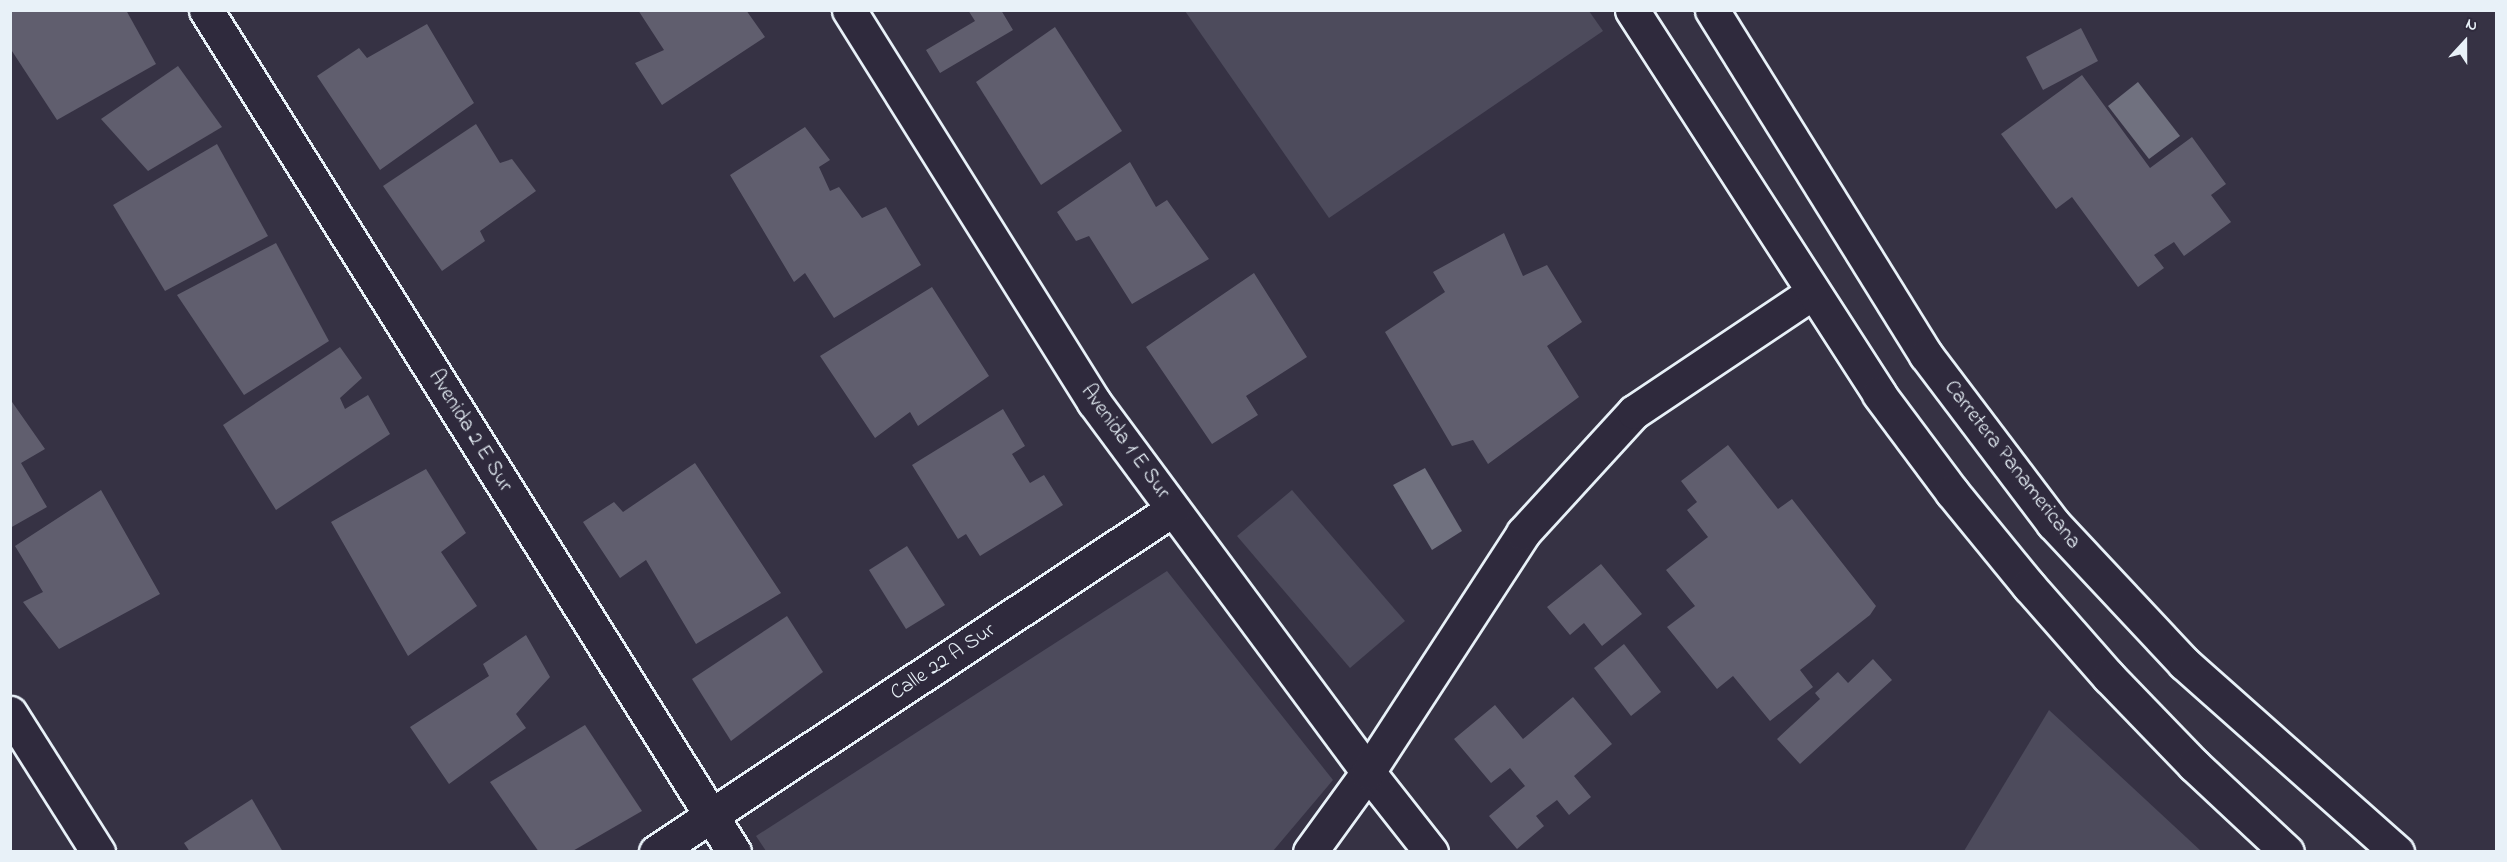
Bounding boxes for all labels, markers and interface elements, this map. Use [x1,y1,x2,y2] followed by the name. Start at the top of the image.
[2435,12,2495,72] north arrow
[2462,12,2481,38] text: N
[422,365,518,497] street label: Avenida 2 E Sur
[1938,376,2086,554] street label: Carretera Panamericana
[1075,380,1175,504] street label: Avenida 1 E Sur
[886,618,1000,706] street label: Calle 22 A Sur

